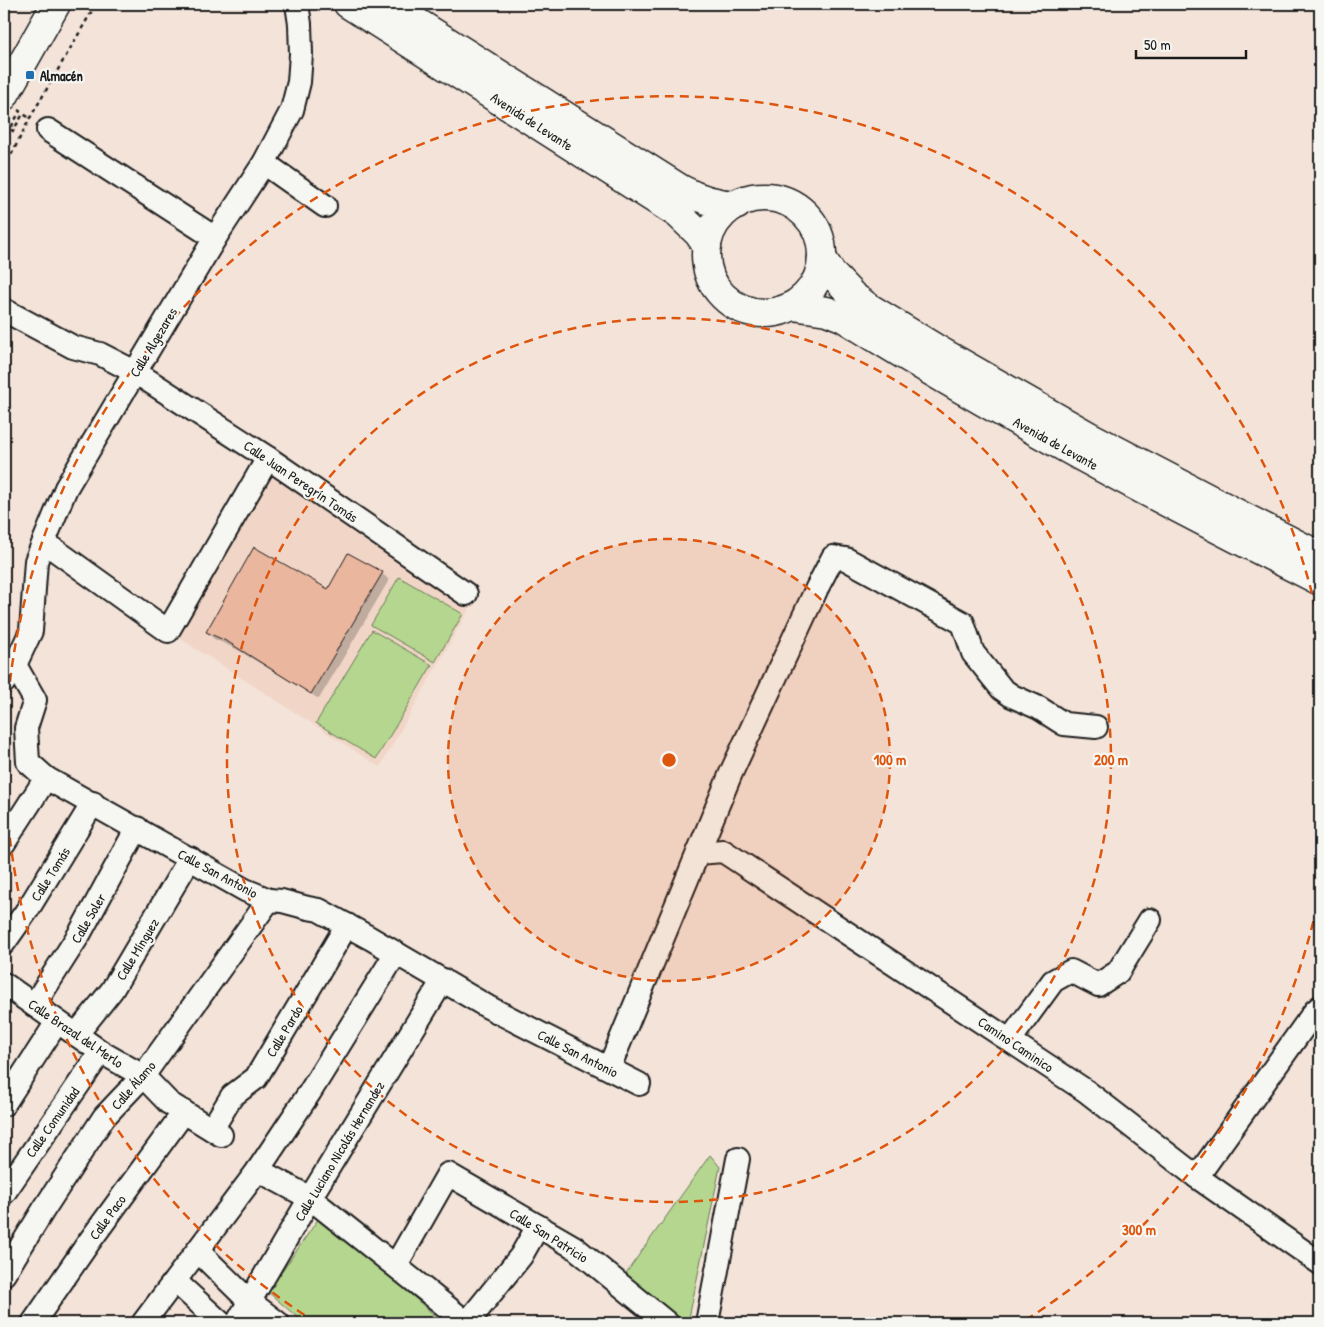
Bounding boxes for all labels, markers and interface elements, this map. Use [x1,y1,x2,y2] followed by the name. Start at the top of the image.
[1136,28,1246,60] scale bar
[1144,34,1171,55] text: 50 m
[40,66,83,85] place label: Almacén
[24,69,36,81] marker: Almacén
[487,87,577,155] street label: Avenida de Levante
[125,304,182,381] street label: Calle Algezares
[1010,412,1102,474] street label: Avenida de Levante
[240,436,362,527] street label: Calle Juan Peregrín Tomás
[874,749,906,770] text: 100 m
[1094,749,1128,770] text: 200 m
[660,751,678,769] centre of rings
[26,843,74,905] street label: Calle Tomás
[175,844,262,902] street label: Calle San Antonio
[66,889,110,946] street label: Calle Soler
[111,914,164,984] street label: Calle Mínguez
[25,994,128,1072] street label: Calle Brazal del Merlo
[261,1002,307,1060] street label: Calle Pardo
[974,1012,1058,1076] street label: Camino Caminico
[534,1025,622,1082] street label: Calle San Antonio
[106,1056,160,1114] street label: Calle Álamo
[290,1077,388,1225] street label: Calle Luciano Nicolás Hernandez
[21,1082,84,1161] street label: Calle Comunidad
[84,1190,130,1243] street label: Calle Paco
[506,1203,592,1267] street label: Calle San Patricio
[1122,1219,1156,1240] text: 300 m

